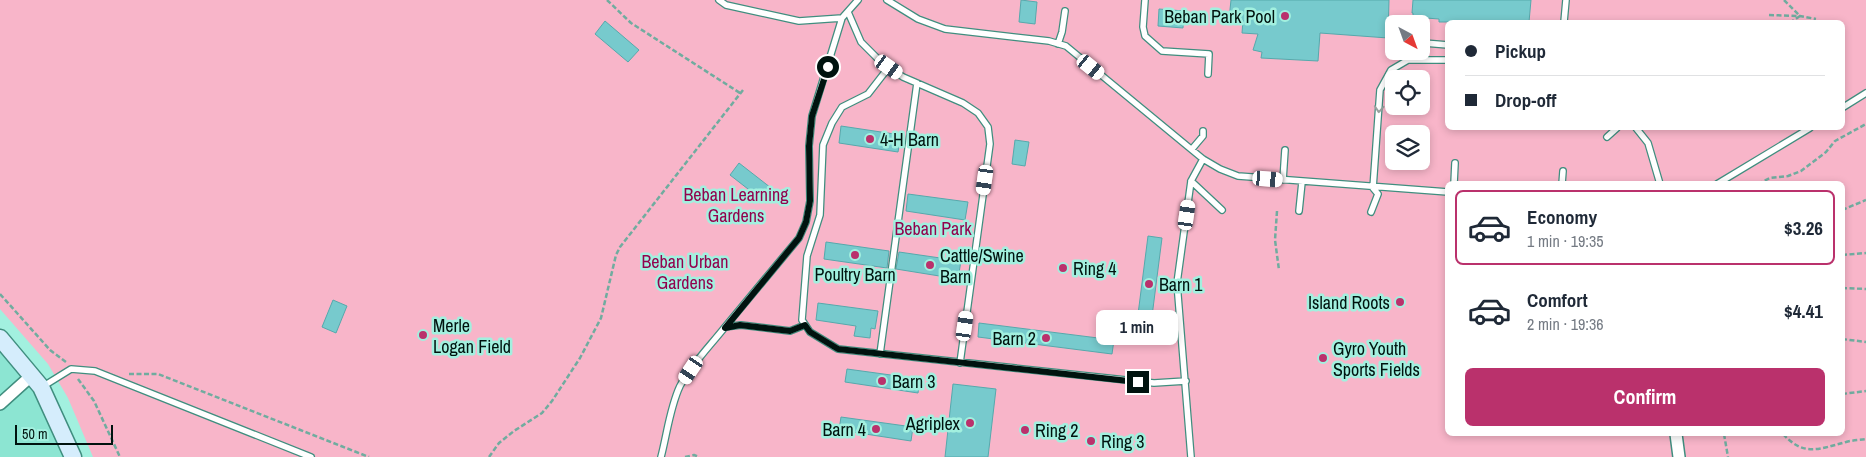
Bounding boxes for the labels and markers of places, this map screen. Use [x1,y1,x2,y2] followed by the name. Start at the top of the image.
[1164,4,1275,29] place label: Beban Park Pool
[1279,10,1291,22] marker: Beban Park Pool
[880,127,939,152] place label: 4-H Barn
[864,133,876,145] marker: 4-H Barn
[940,243,1024,289] place label: Cattle/Swine Barn
[849,249,861,261] marker: Poultry Barn
[1073,256,1117,281] place label: Ring 4
[924,259,936,271] marker: Cattle/Swine Barn
[814,262,896,287] place label: Poultry Barn
[1057,262,1069,274] marker: Ring 4
[1159,272,1203,297] place label: Barn 1
[1143,278,1155,290] marker: Barn 1
[1308,290,1390,315] place label: Island Roots
[1394,296,1406,308] marker: Island Roots
[433,313,511,359] place label: Merle Logan Field
[993,326,1036,351] place label: Barn 2
[417,329,429,341] marker: Merle Logan Field
[1040,332,1052,344] marker: Barn 2
[1333,336,1420,382] place label: Gyro Youth Sports Fields
[1317,352,1329,364] marker: Gyro Youth Sports Fields
[892,369,936,394] place label: Barn 3
[876,375,888,387] marker: Barn 3
[905,411,961,436] place label: Agriplex
[823,417,866,442] place label: Barn 4
[964,417,976,429] marker: Agriplex
[1035,418,1079,443] place label: Ring 2
[870,423,882,435] marker: Barn 4
[1019,424,1031,436] marker: Ring 2
[1101,429,1145,454] place label: Ring 3
[1085,435,1097,447] marker: Ring 3

